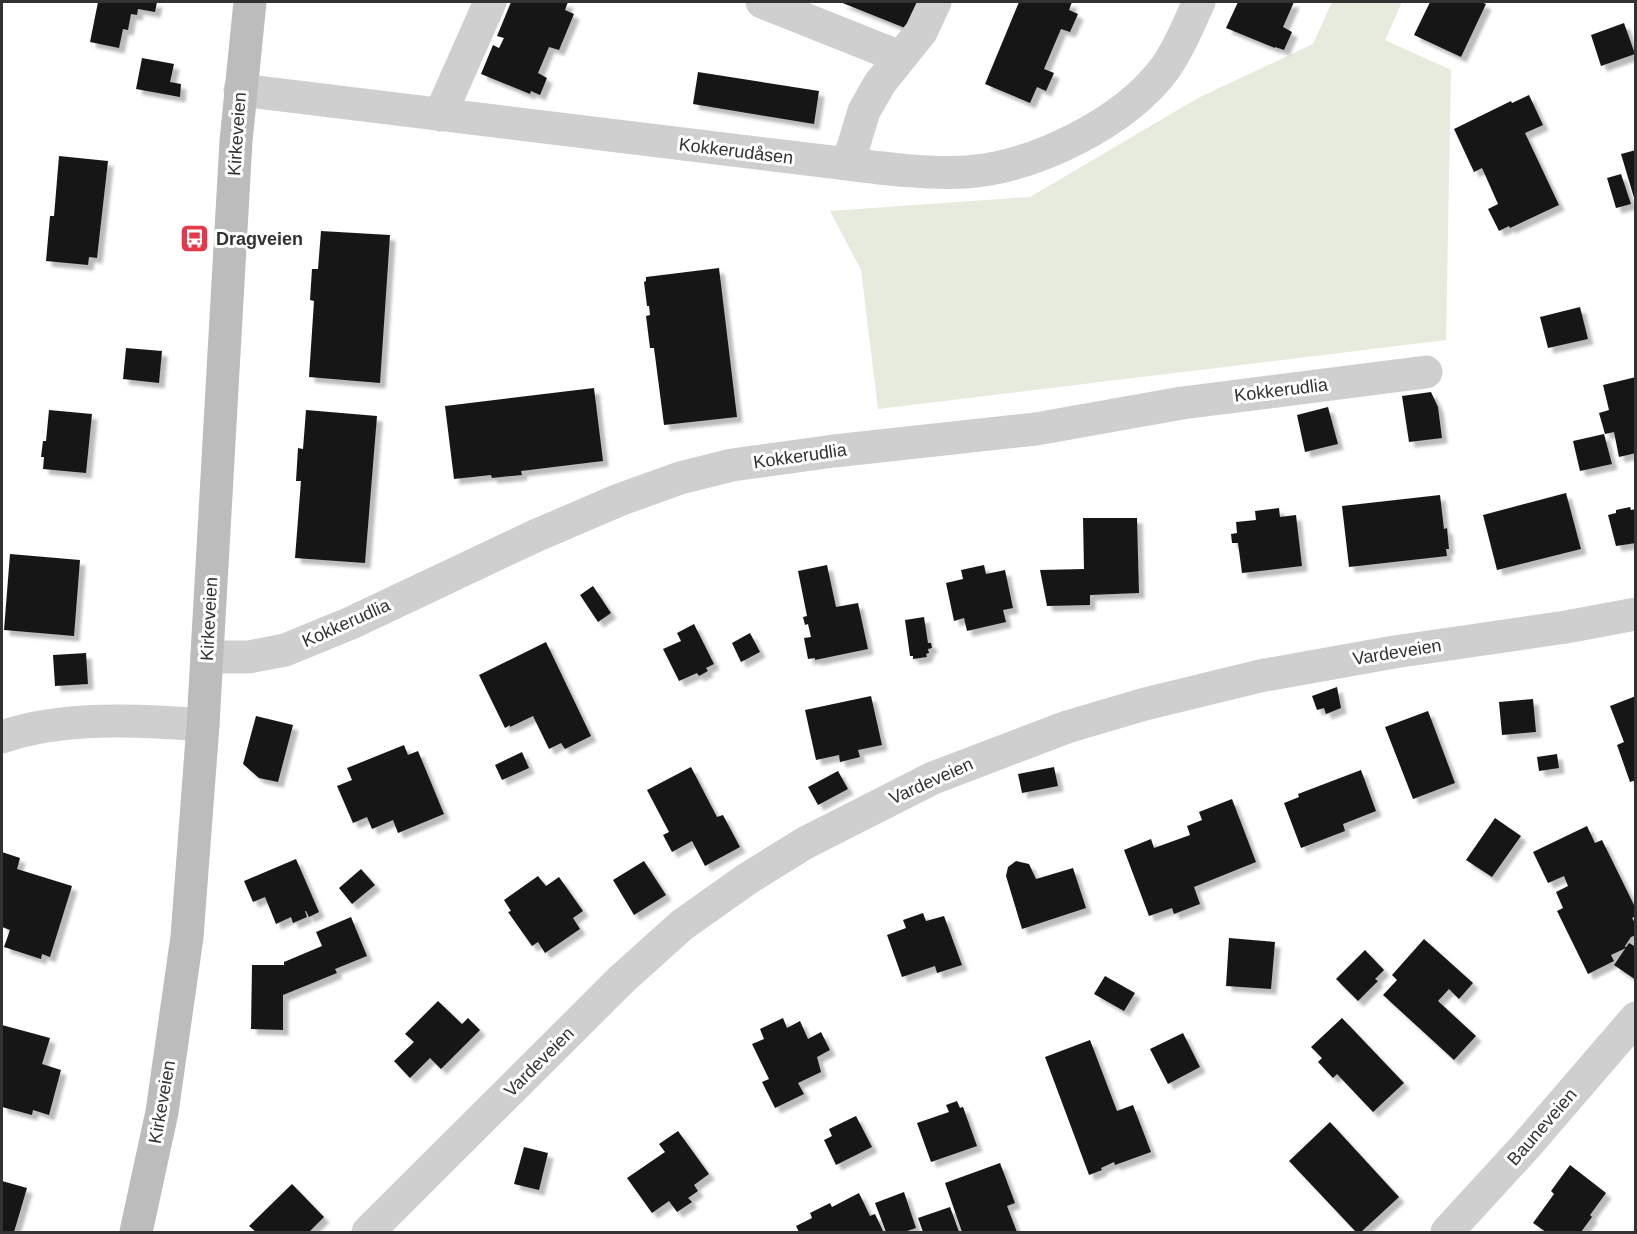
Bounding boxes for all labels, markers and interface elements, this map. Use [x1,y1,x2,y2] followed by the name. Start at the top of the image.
[224,91,250,177] street label: Kirkeveien
[678,134,794,168] street label: Kokkerudåsen
[179,223,211,255] bus stop icon: Dragveien
[216,229,303,249] place label: Dragveien
[1233,374,1330,406] street label: Kokkerudlia
[752,439,849,472] street label: Kokkerudlia
[197,577,221,661] street label: Kirkeveien
[299,594,394,651] street label: Kokkerudlia
[1351,635,1443,669] street label: Vardeveien
[886,754,976,808] street label: Vardeveien
[500,1023,578,1101] street label: Vardeveien
[145,1059,179,1145] street label: Kirkeveien
[1503,1085,1581,1169] street label: Bauneveien

